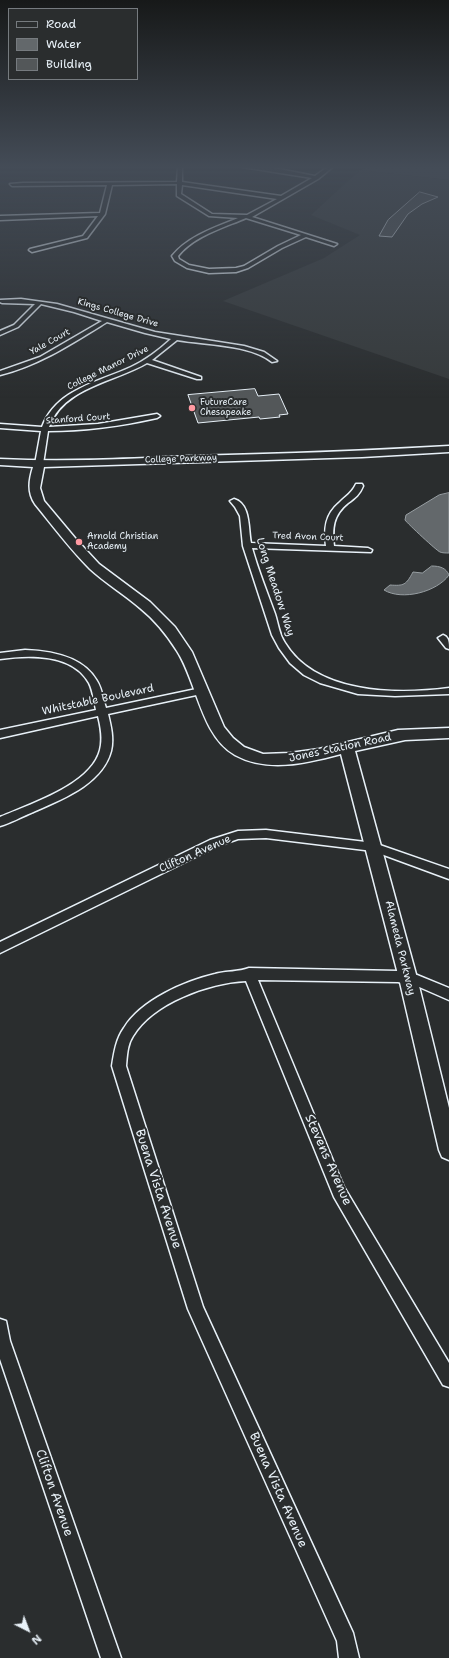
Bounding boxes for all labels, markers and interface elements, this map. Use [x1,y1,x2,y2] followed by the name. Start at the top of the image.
[8,8,138,80] legend
[46,16,76,32] text: Road
[46,36,81,52] text: Water
[46,56,92,72] text: Building
[76,296,160,330] street label: Kings College Drive
[28,326,72,358] street label: Yale Court
[66,344,150,392] street label: College Manor Drive
[200,398,251,419] place label: FutureCare Chesapeake
[187,403,197,413] marker: FutureCare Chesapeake
[45,411,111,427] street label: Stanford Court
[145,452,217,466] street label: College Parkway
[272,530,344,544] street label: Tred Avon Court
[87,532,158,553] place label: Arnold Christian Academy
[253,536,297,638] street label: Long Meadow Way
[74,537,84,547] marker: Arnold Christian Academy
[41,682,155,718] street label: Whitstable Boulevard
[287,731,393,765] street label: Jones Station Road
[157,832,233,876] street label: Clifton Avenue
[382,899,418,997] street label: Alameda Parkway
[301,1112,355,1208] street label: Stevens Avenue
[131,1127,185,1251] street label: Buena Vista Avenue
[245,1430,311,1550] street label: Buena Vista Avenue
[32,1447,76,1539] street label: Clifton Avenue
[8,1610,48,1650] north arrow
[28,1631,45,1648] text: N

